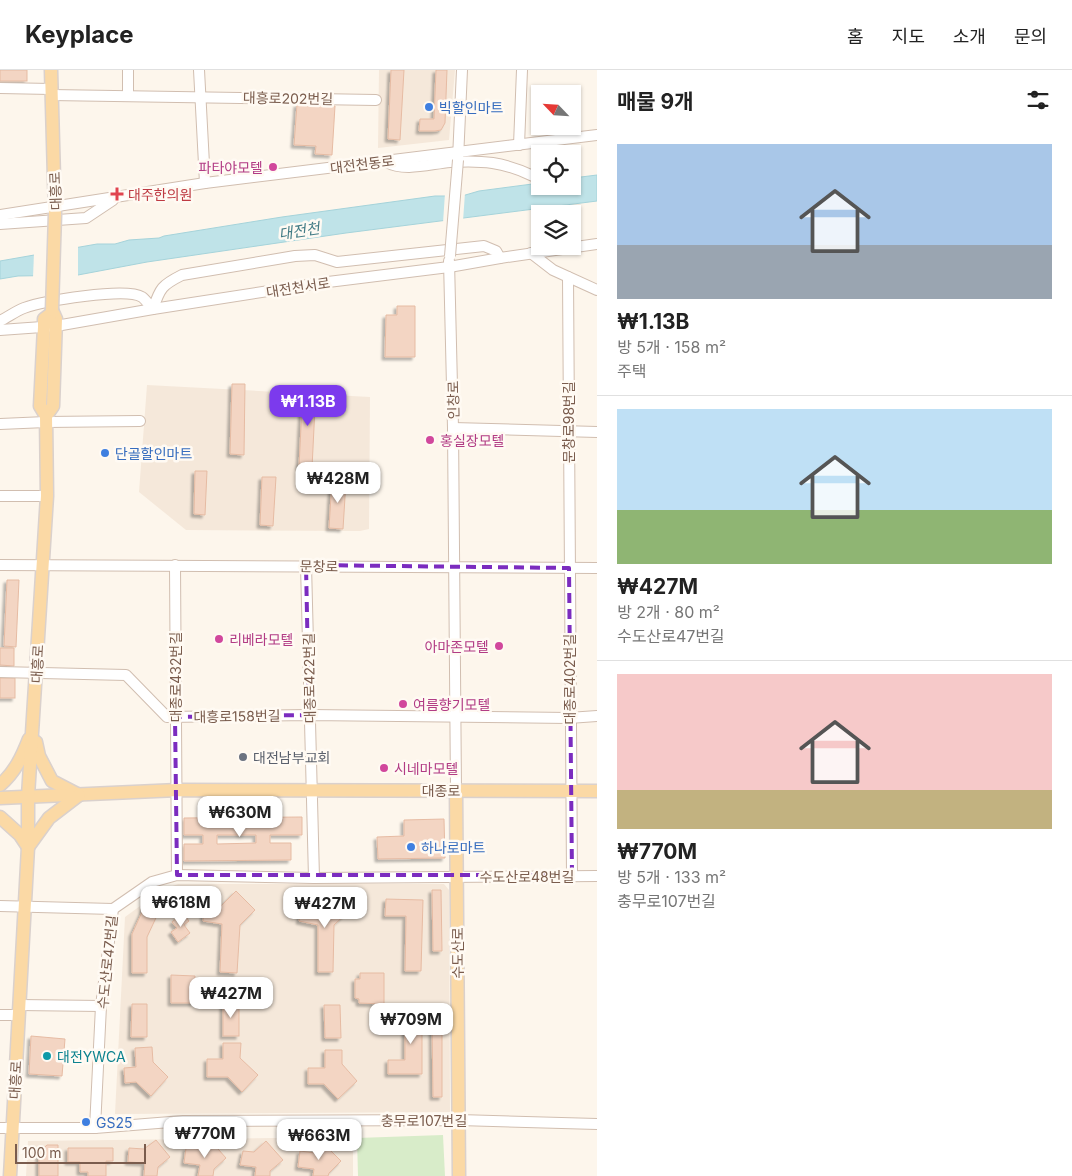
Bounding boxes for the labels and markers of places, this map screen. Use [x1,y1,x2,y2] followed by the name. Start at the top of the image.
[439,99,504,116] place label: 빅할인마트
[423,101,435,113] marker: 빅할인마트
[199,159,263,176] place label: 파타야모텔
[267,161,279,173] marker: 파타야모텔
[128,186,192,203] place label: 대주한의원
[110,187,124,201] marker: 대주한의원
[267,384,349,427] pin: ₩1.13B
[440,432,504,449] place label: 홍실장모텔
[424,434,436,446] marker: 홍실장모텔
[115,445,192,462] place label: 단골할인마트
[99,447,111,459] marker: 단골할인마트
[303,462,373,504] pin: ₩428M
[229,631,293,648] place label: 리베라모텔
[213,633,225,645] marker: 리베라모텔
[425,638,489,655] place label: 아마존모텔
[493,640,505,652] marker: 아마존모텔
[413,696,490,713] place label: 여름향기모텔
[397,698,409,710] marker: 여름향기모텔
[253,749,330,766] place label: 대전남부교회
[237,751,249,763] marker: 대전남부교회
[394,760,458,777] place label: 시네마모텔
[378,762,390,774] marker: 시네마모텔
[205,796,275,838] pin: ₩630M
[421,839,486,856] place label: 하나로마트
[405,841,417,853] marker: 하나로마트
[146,886,216,928] pin: ₩618M
[290,886,360,929] pin: ₩427M
[196,976,266,1019] pin: ₩427M
[376,1002,446,1045] pin: ₩709M
[57,1048,126,1065] place label: 대전YWCA
[41,1050,53,1062] marker: 대전YWCA
[96,1114,132,1131] place label: GS25
[80,1116,92,1128] marker: GS25
[170,1116,240,1159] pin: ₩770M
[284,1118,354,1161] pin: ₩663M

